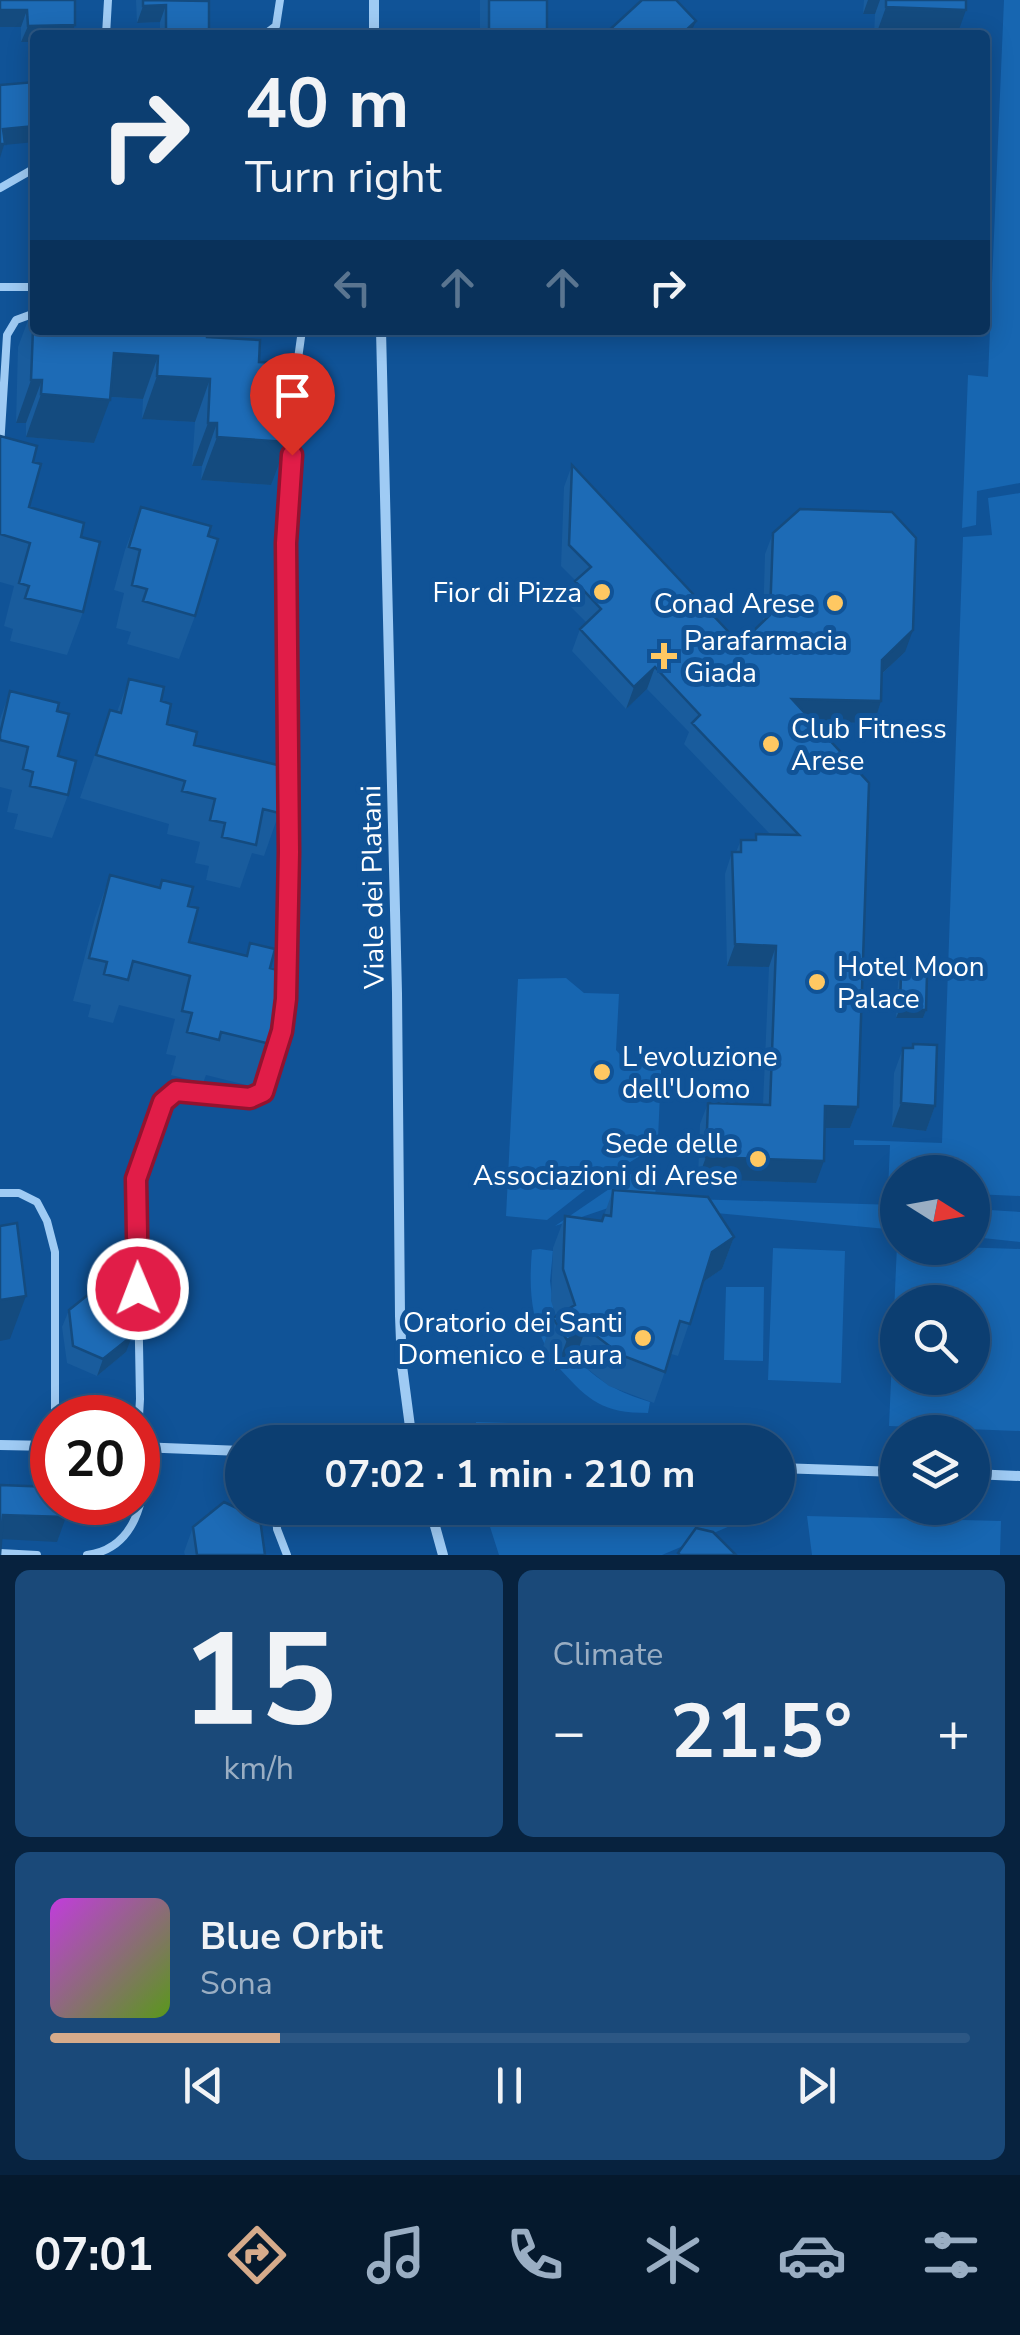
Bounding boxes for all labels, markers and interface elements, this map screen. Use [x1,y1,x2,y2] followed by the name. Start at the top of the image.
[245,56,409,152] text: 40 m
[80,70,210,200] icon: right
[245,147,442,208] text: Turn right
[325,260,380,315] icon: left
[430,260,485,315] icon: ahead
[535,260,590,315] icon: ahead
[640,260,695,315] icon: right
[250,353,335,456] pin
[265,368,320,423] icon: arrive
[433,574,582,612] place label: Fior di Pizza
[591,581,613,603] marker: Fior di Pizza
[654,585,815,623] place label: Conad Arese
[824,592,846,614] marker: Conad Arese
[684,622,848,692] place label: Parafarmacia Giada
[653,645,675,667] marker: Parafarmacia Giada
[791,710,947,780] place label: Club Fitness Arese
[760,733,782,755] marker: Club Fitness Arese
[352,785,394,990] street label: Viale dei Platani
[837,948,985,1018] place label: Hotel Moon Palace
[806,971,828,993] marker: Hotel Moon Palace
[622,1038,778,1108] place label: L'evoluzione dell'Uomo
[591,1061,613,1083] marker: L'evoluzione dell'Uomo
[473,1125,738,1195] place label: Sede delle Associazioni di Arese
[747,1148,769,1170] marker: Sede delle Associazioni di Arese
[880,1155,990,1265] north arrow
[880,1155,990,1525] map controls
[86,1237,190,1341] position arrow
[880,1285,990,1395] button: search
[397,1304,623,1374] place label: Oratorio dei Santi Domenico e Laura
[632,1327,654,1349] marker: Oratorio dei Santi Domenico e Laura
[30,1395,160,1525] speed limit sign: 20
[880,1415,990,1525] button: layers
[325,1449,695,1500] text: 07:02 · 1 min · 210 m
[181,1593,337,1770] text: 15
[553,1633,663,1676] text: Climate
[670,1681,852,1783] text: 21.5°
[553,1695,586,1770] text: −
[937,1695,970,1770] text: +
[223,1747,294,1790] text: km/h
[200,1911,383,1962] text: Blue Orbit
[200,1962,273,2005] text: Sona
[176,2058,231,2113] icon: previous
[482,2058,537,2113] icon: pause
[789,2058,844,2113] icon: next
[222,2220,292,2290] icon: directions
[361,2220,431,2290] icon: music
[500,2220,570,2290] icon: phone
[638,2220,708,2290] icon: climate
[777,2220,847,2290] icon: car
[916,2220,986,2290] icon: filters
[34,2225,154,2286] text: 07:01

